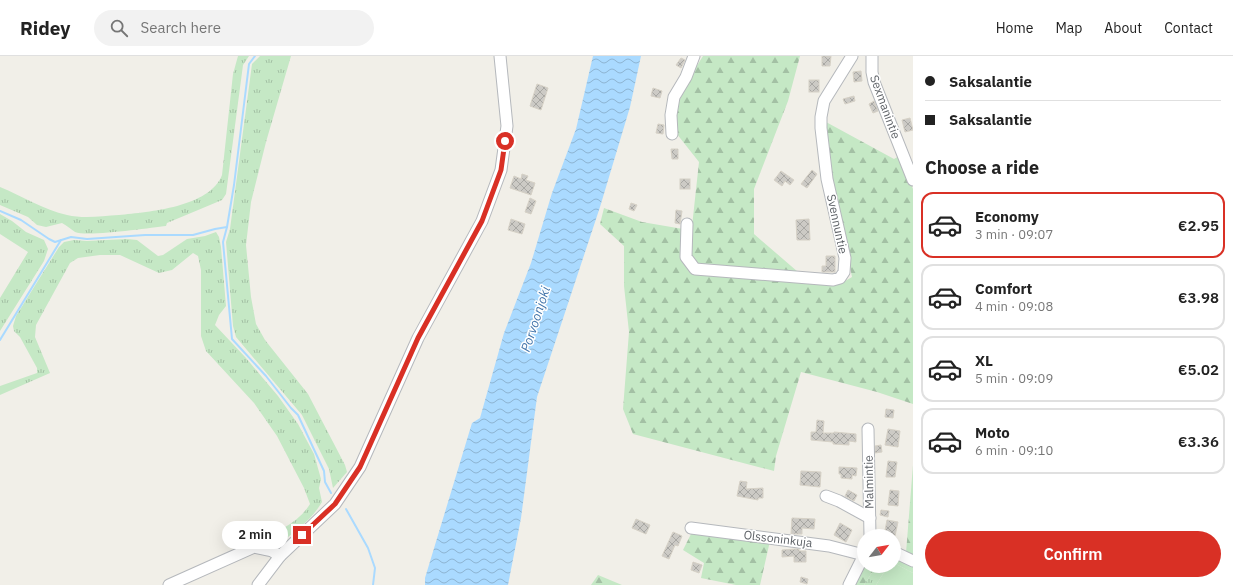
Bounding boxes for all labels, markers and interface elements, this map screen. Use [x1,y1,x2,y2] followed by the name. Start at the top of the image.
[94,10,374,46] search box
[20,16,70,40] text: Ridey
[108,17,130,39] icon: search
[140,18,221,37] text: Search here
[996,19,1033,37] text: Home
[1055,19,1082,37] text: Map
[1104,19,1142,37] text: About
[1164,19,1213,37] text: Contact
[949,72,1032,91] text: Saksalantie
[867,73,904,141] street label: Sexmanintie
[949,110,1032,129] text: Saksalantie
[496,132,514,150] route start
[925,156,1039,179] text: Choose a ride
[824,193,851,255] street label: Svennuntie
[927,207,963,243] icon: car
[975,207,1039,226] text: Economy
[1178,216,1219,235] text: €2.95
[975,226,1053,243] text: 3 min · 09:07
[927,279,963,315] icon: car
[975,279,1032,298] text: Comfort
[517,284,554,354] water label: Porvoonjoki
[1178,288,1219,307] text: €3.98
[975,298,1053,315] text: 4 min · 09:08
[927,351,963,387] icon: car
[975,351,993,370] text: XL
[1178,360,1219,379] text: €5.02
[975,370,1053,387] text: 5 min · 09:09
[927,423,963,459] icon: car
[975,423,1010,442] text: Moto
[1178,432,1219,451] text: €3.36
[975,442,1053,459] text: 6 min · 09:10
[861,455,876,509] street label: Malmintie
[222,521,288,549] callout: 2 min
[238,526,272,543] text: 2 min
[293,526,311,544] route end
[743,527,814,550] street label: Olssoninkuja
[857,529,901,573] north arrow
[857,529,901,573] map controls
[925,531,1221,577] button: Confirm

